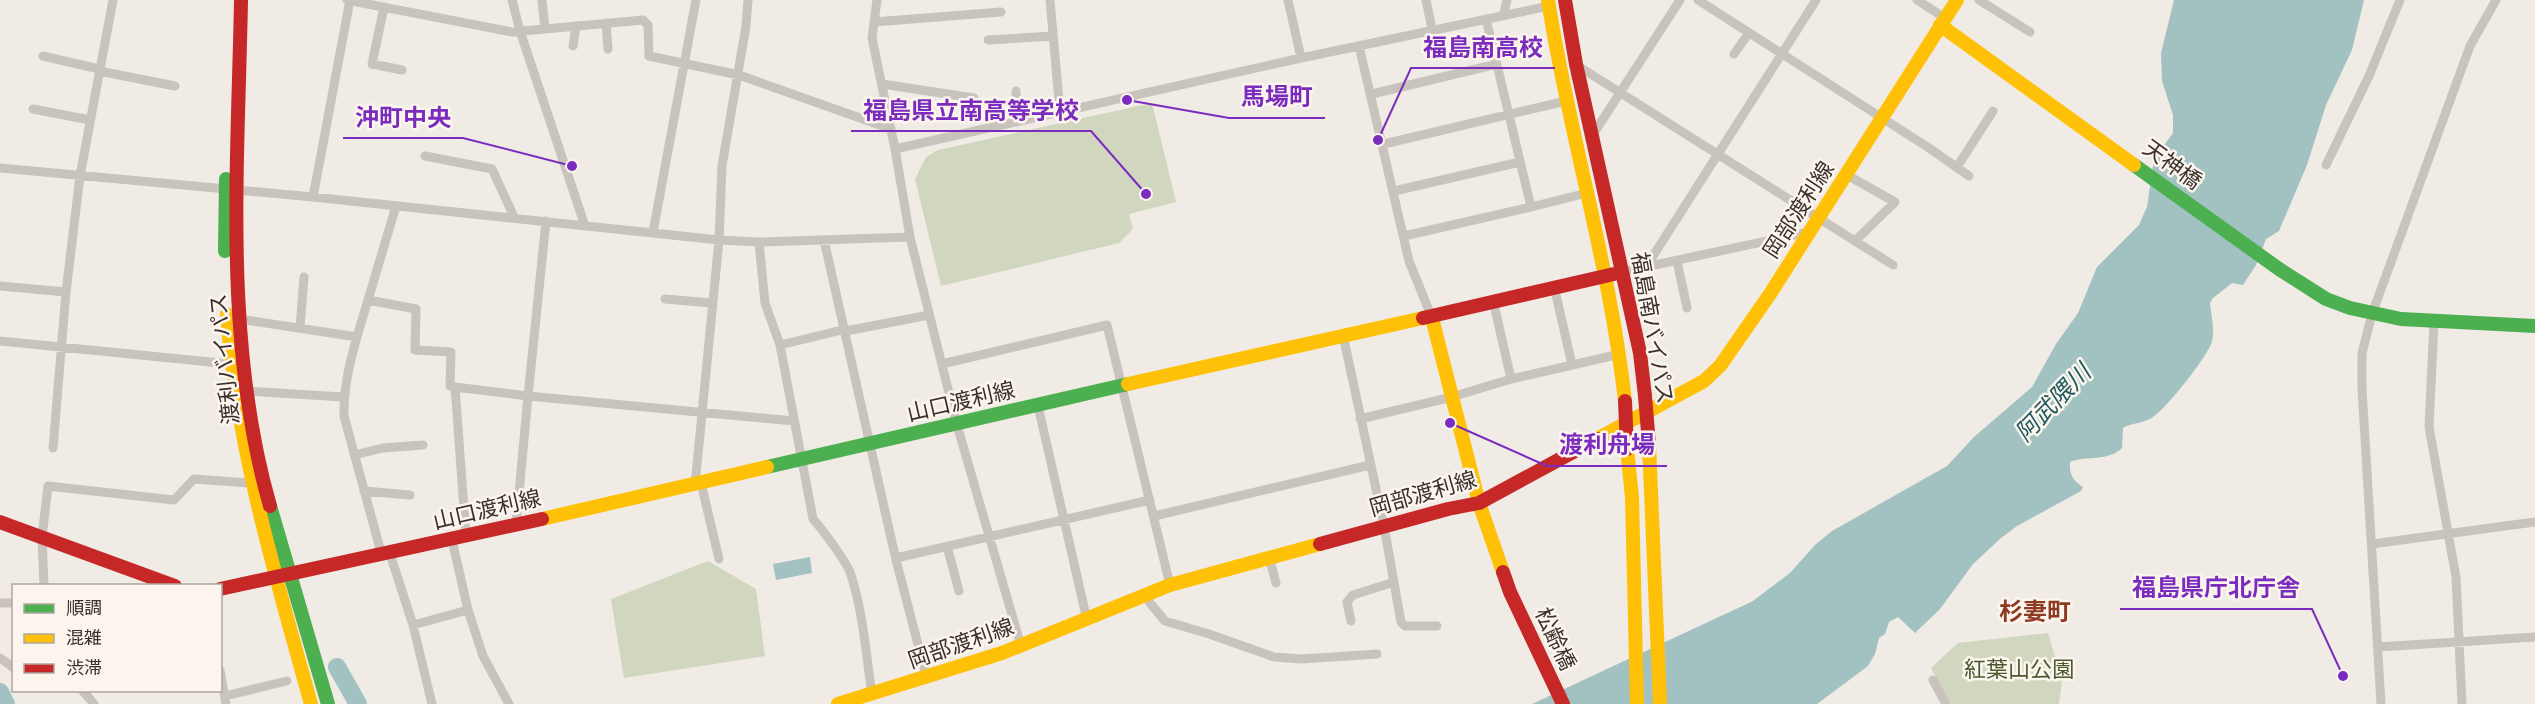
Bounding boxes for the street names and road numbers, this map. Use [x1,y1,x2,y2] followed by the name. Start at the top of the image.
[2138,135,2206,195] street label: 天神橋
[1758,157,1840,263] street label: 岡部渡利線
[1626,250,1678,406] street label: 福島南バイパス
[205,292,245,426] street label: 渡利バイパス
[904,377,1018,427] street label: 山口渡利線
[1367,466,1479,522] street label: 岡部渡利線
[430,485,544,535] street label: 山口渡利線
[1529,604,1581,674] street label: 松齢橋
[905,614,1017,674] street label: 岡部渡利線

